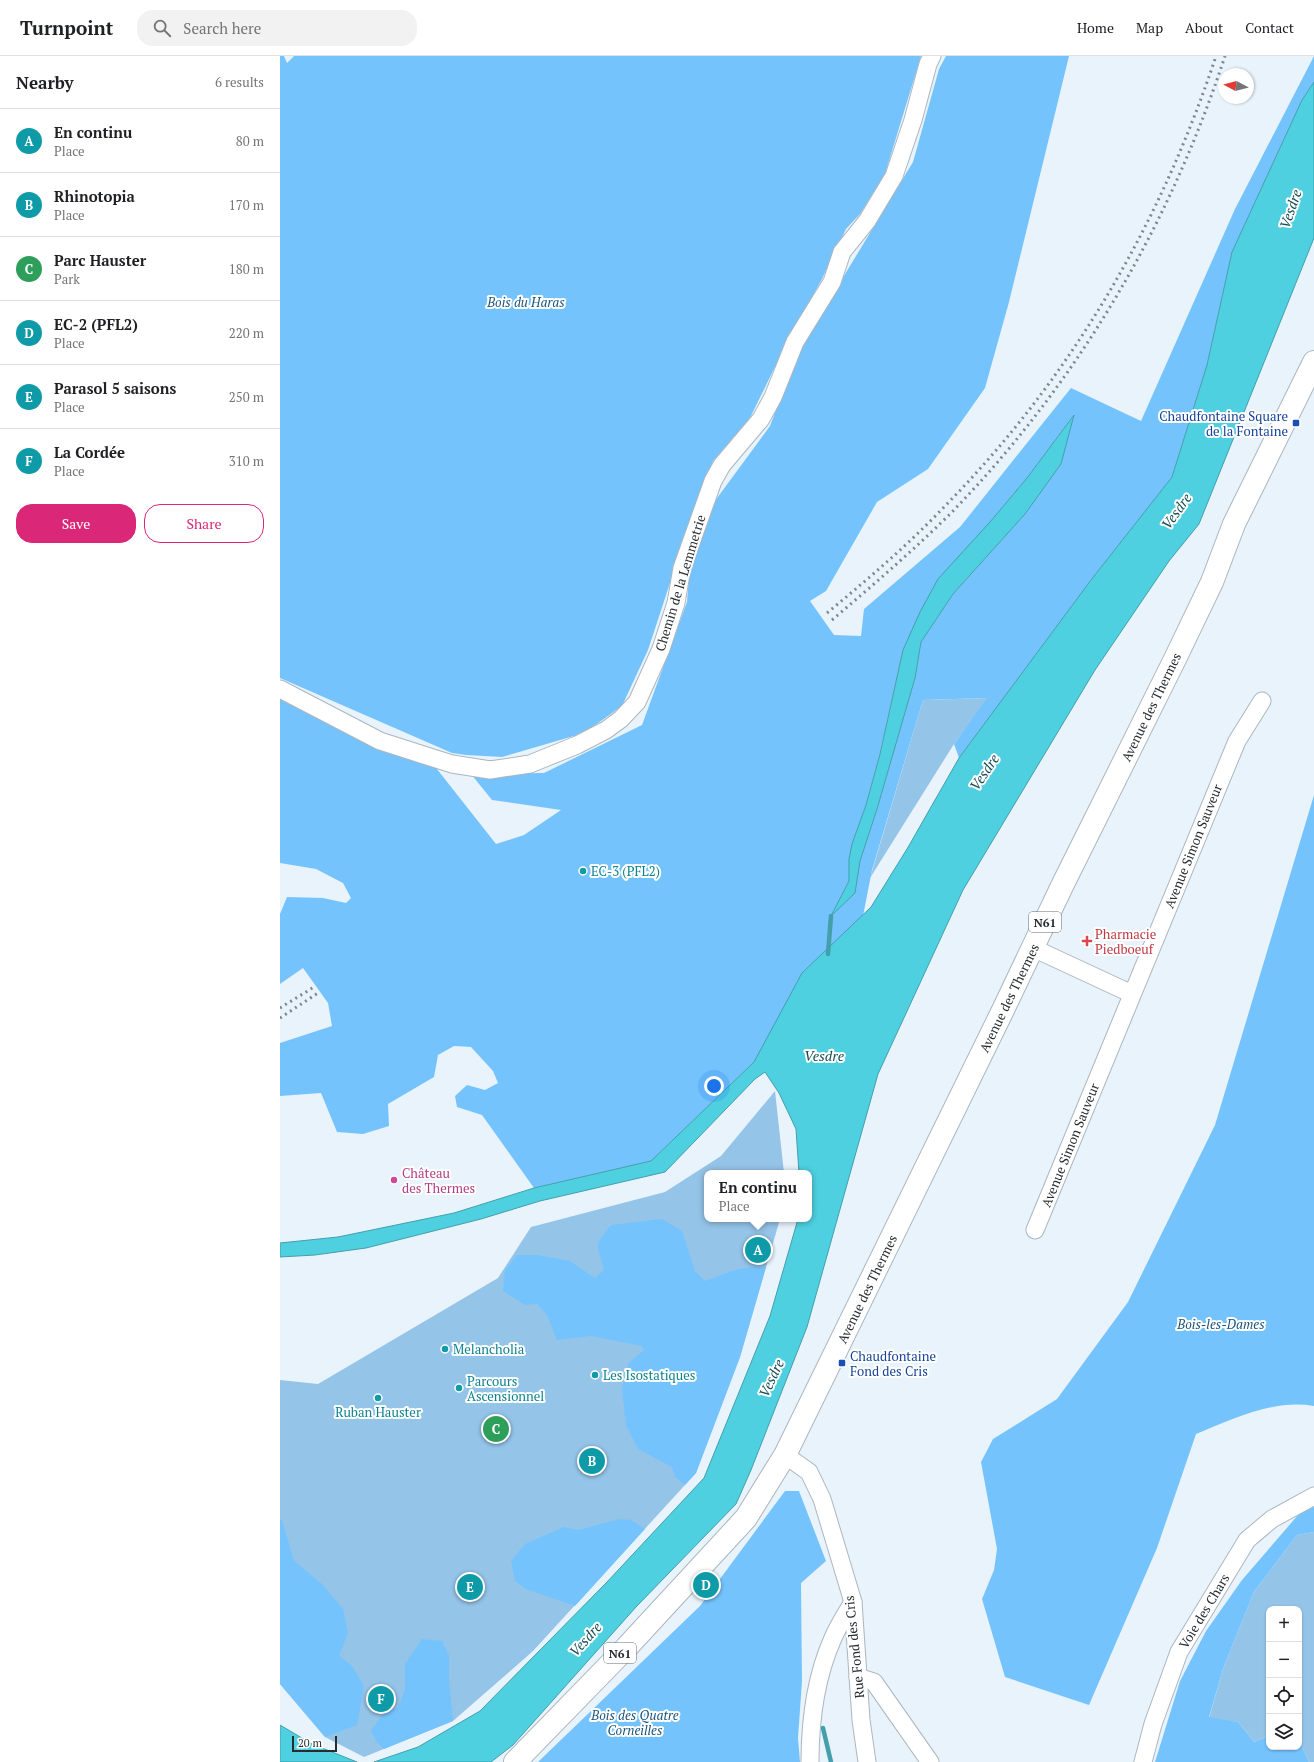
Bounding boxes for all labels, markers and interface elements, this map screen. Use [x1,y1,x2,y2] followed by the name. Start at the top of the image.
[137,10,417,46] search box
[20,15,113,40] text: Turnpoint
[151,17,173,39] icon: search
[183,18,261,38] text: Search here
[1077,18,1114,37] text: Home
[1136,18,1163,37] text: Map
[1185,18,1223,37] text: About
[1245,18,1294,37] text: Contact
[1218,68,1254,104] north arrow
[16,71,74,94] text: Nearby
[215,73,264,91] text: 6 results
[54,122,132,142] text: En continu
[24,132,34,150] text: A
[236,132,264,150] text: 80 m
[54,142,85,160] text: Place
[54,186,135,206] text: Rhinotopia
[1274,186,1306,231] water label: Vesdre
[25,196,33,214] text: B
[229,196,264,214] text: 170 m
[54,206,85,224] text: Place
[54,250,146,270] text: Parc Hauster
[25,260,33,278] text: C
[229,260,264,278] text: 180 m
[54,270,80,288] text: Park
[486,293,565,311] park label: Bois du Haras
[54,314,138,334] text: EC-2 (PFL2)
[24,324,34,342] text: D
[229,324,264,342] text: 220 m
[54,334,85,352] text: Place
[54,378,176,398] text: Parasol 5 saisons
[25,388,33,406] text: E
[229,388,264,406] text: 250 m
[54,398,85,416] text: Place
[1159,407,1288,440] place label: Chaudfontaine Square de la Fontaine
[1291,418,1301,428] marker: Chaudfontaine Square de la Fontaine
[54,442,125,462] text: La Cordée
[25,452,33,470] text: F
[229,452,264,470] text: 310 m
[54,462,85,480] text: Place
[1157,489,1196,533] water label: Vesdre
[16,504,136,543] button: Save
[144,504,264,543] button: Share
[651,512,709,654] street label: Chemin de la Lemmetrie
[1117,650,1185,764] street label: Avenue des Thermes
[965,750,1003,794] water label: Vesdre
[1160,781,1226,911] street label: Avenue Simon Sauveur
[591,862,660,880] place label: EC-3 (PFL2)
[578,866,588,876] marker: EC-3 (PFL2)
[1029,912,1061,932] road number: N61
[1095,925,1156,958] place label: Pharmacie Piedboeuf
[1082,936,1092,946] marker: Pharmacie Piedboeuf
[975,941,1043,1055] street label: Avenue des Thermes
[804,1046,845,1065] water label: Vesdre
[704,1076,724,1096] your location
[1037,1080,1103,1210] street label: Avenue Simon Sauveur
[402,1164,475,1197] place label: Château des Thermes
[704,1170,812,1222] popup
[389,1175,399,1185] marker: Château des Thermes
[719,1177,797,1197] text: En continu
[719,1197,749,1215] text: Place
[833,1232,901,1346] street label: Avenue des Thermes
[745,1235,771,1265] pin: A
[1176,1315,1265,1333] park label: Bois-les-Dames
[453,1340,525,1358] place label: Melancholia
[440,1344,450,1354] marker: Melancholia
[850,1347,936,1380] place label: Chaudfontaine Fond des Cris
[754,1355,788,1400] water label: Vesdre
[837,1358,847,1368] marker: Chaudfontaine Fond des Cris
[603,1366,695,1384] place label: Les Isostatiques
[590,1370,600,1380] marker: Les Isostatiques
[467,1372,544,1405] place label: Parcours Ascensionnel
[454,1383,464,1393] marker: Parcours Ascensionnel
[373,1393,383,1403] marker: Ruban Hauster
[335,1403,421,1421] place label: Ruban Hauster
[483,1414,509,1444] pin: C
[579,1446,605,1476] pin: B
[693,1570,719,1600] pin: D
[1175,1570,1233,1652] street label: Voie des Chars
[457,1572,483,1602] pin: E
[840,1595,868,1699] street label: Rue Fond des Cris
[1266,1606,1302,1750] map controls
[1266,1606,1302,1642] button: +
[564,1617,606,1660] water label: Vesdre
[1266,1642,1302,1678] button: −
[604,1643,636,1663] road number: N61
[1266,1678,1302,1714] button: locate
[368,1684,394,1714] pin: F
[590,1706,679,1739] park label: Bois des Quatre Corneilles
[1266,1714,1302,1750] button: layers
[292,1734,337,1753] scale bar
[298,1736,322,1750] text: 20 m

